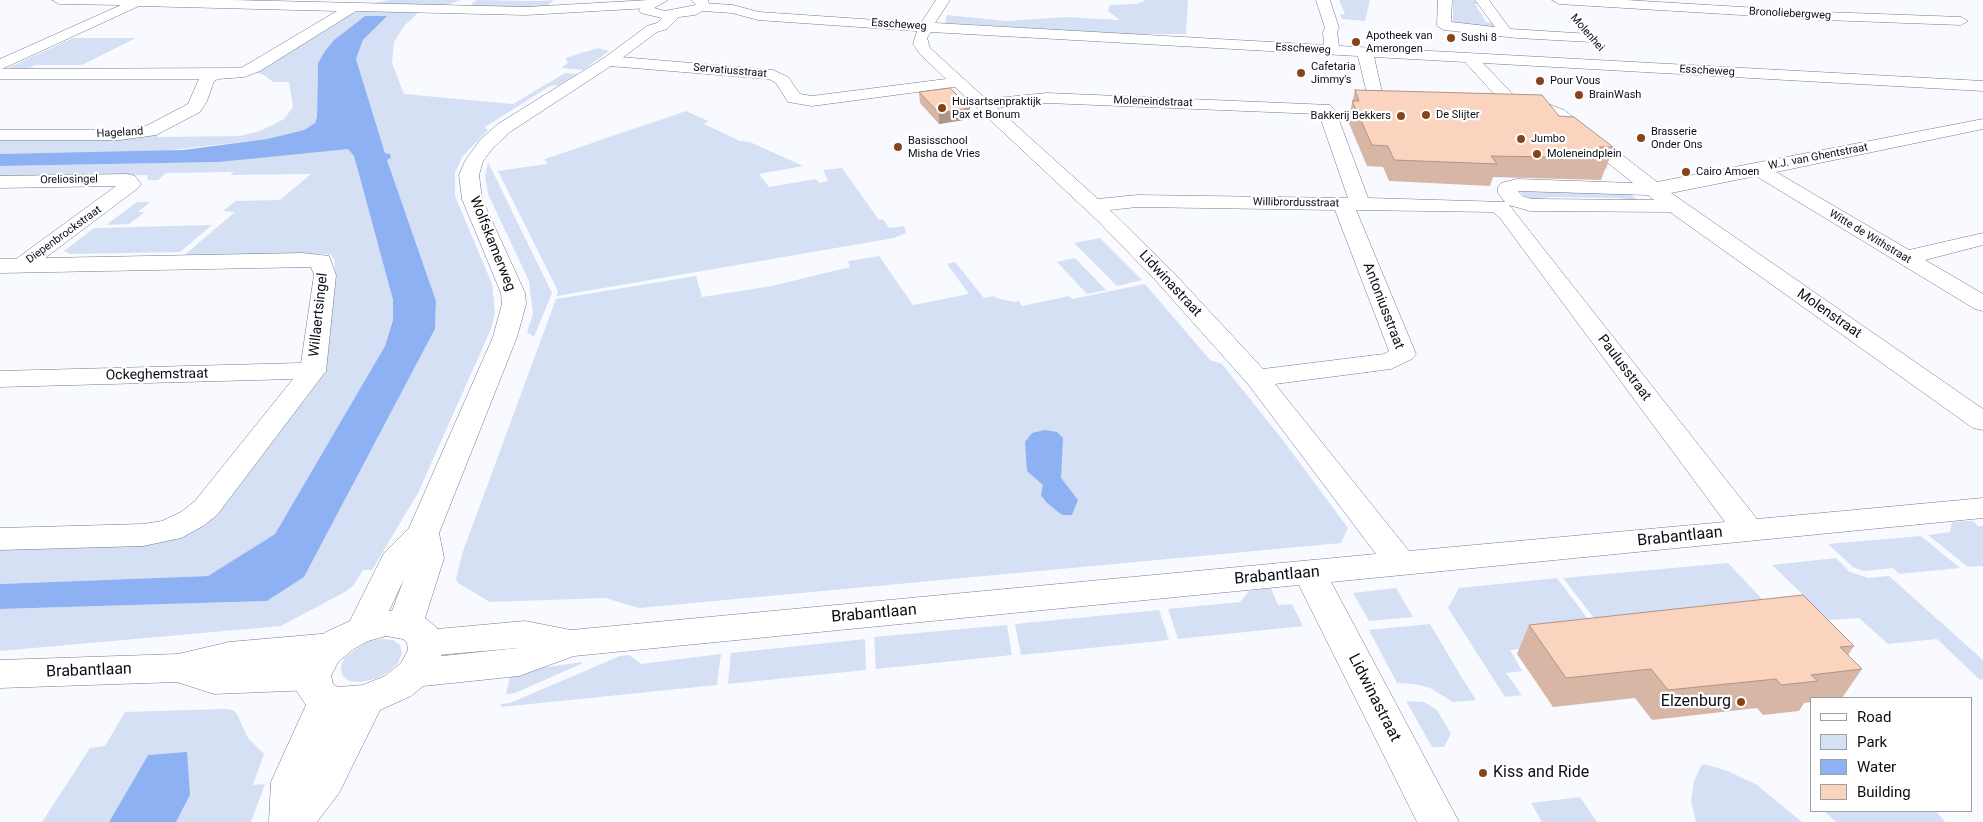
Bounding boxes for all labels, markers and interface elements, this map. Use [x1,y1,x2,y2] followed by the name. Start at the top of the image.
[1749,5,1831,23] street label: Bronoliebergweg
[1567,12,1607,54] street label: Molenhei
[871,16,927,34] street label: Esscheweg
[1366,29,1433,55] place label: Apotheek van Amerongen
[1461,31,1497,45] place label: Sushi 8
[1445,32,1457,44] marker: Sushi 8
[1350,36,1362,48] marker: Apotheek van Amerongen
[1275,41,1331,57] street label: Esscheweg
[1311,60,1356,86] place label: Cafetaria Jimmy's
[693,61,767,81] street label: Servatiusstraat
[1679,63,1735,79] street label: Esscheweg
[1295,67,1307,79] marker: Cafetaria Jimmy's
[1550,74,1600,88] place label: Pour Vous
[1534,75,1546,87] marker: Pour Vous
[1589,88,1641,102] place label: BrainWash
[1573,89,1585,101] marker: BrainWash
[1113,94,1193,110] street label: Moleneindstraat
[952,95,1041,121] place label: Huisartsenpraktijk Pax et Bonum
[936,102,948,114] marker: Huisartsenpraktijk Pax et Bonum
[1436,108,1479,122] place label: De Slijter
[1311,109,1391,123] place label: Bakkerij Bekkers
[1420,109,1432,121] marker: De Slijter
[1395,110,1407,122] marker: Bakkerij Bekkers
[96,125,144,141] street label: Hageland
[1651,125,1702,151] place label: Brasserie Onder Ons
[1531,132,1565,146] place label: Jumbo
[1635,132,1647,144] marker: Brasserie Onder Ons
[1515,133,1527,145] marker: Jumbo
[908,134,980,160] place label: Basisschool Misha de Vries
[892,141,904,153] marker: Basisschool Misha de Vries
[1767,141,1869,173] street label: W.J. van Ghentstraat
[1547,147,1622,161] place label: Moleneindplein
[1531,148,1543,160] marker: Moleneindplein
[1696,165,1759,179] place label: Cairo Amoen
[1680,166,1692,178] marker: Cairo Amoen
[40,173,98,187] street label: Oreliosingel
[465,194,519,294] street label: Wolfskamerweg
[1253,196,1339,210] street label: Willibrordusstraat
[24,203,104,267] street label: Diepenbrockstraat
[1827,207,1913,267] street label: Witte de Withstraat
[1135,247,1205,321] street label: Lidwinastraat
[1359,260,1407,352] street label: Antoniusstraat
[306,272,332,358] street label: Willaertsingel
[1794,286,1864,342] street label: Molenstraat
[1594,332,1654,404] street label: Paulusstraat
[106,366,208,384] street label: Ockeghemstraat
[1636,523,1724,551] street label: Brabantlaan
[1233,563,1321,589] street label: Brabantlaan
[830,601,918,627] street label: Brabantlaan
[1344,651,1404,745] street label: Lidwinastraat
[46,660,132,682] street label: Brabantlaan
[1661,692,1731,712] place label: Elzenburg
[1735,696,1747,708] marker: Elzenburg
[1810,697,1973,812] legend
[1857,708,1891,726] text: Road
[1857,733,1887,751] text: Park
[1857,758,1896,776] text: Water
[1493,763,1589,783] place label: Kiss and Ride
[1477,767,1489,779] marker: Kiss and Ride
[1857,783,1911,801] text: Building

